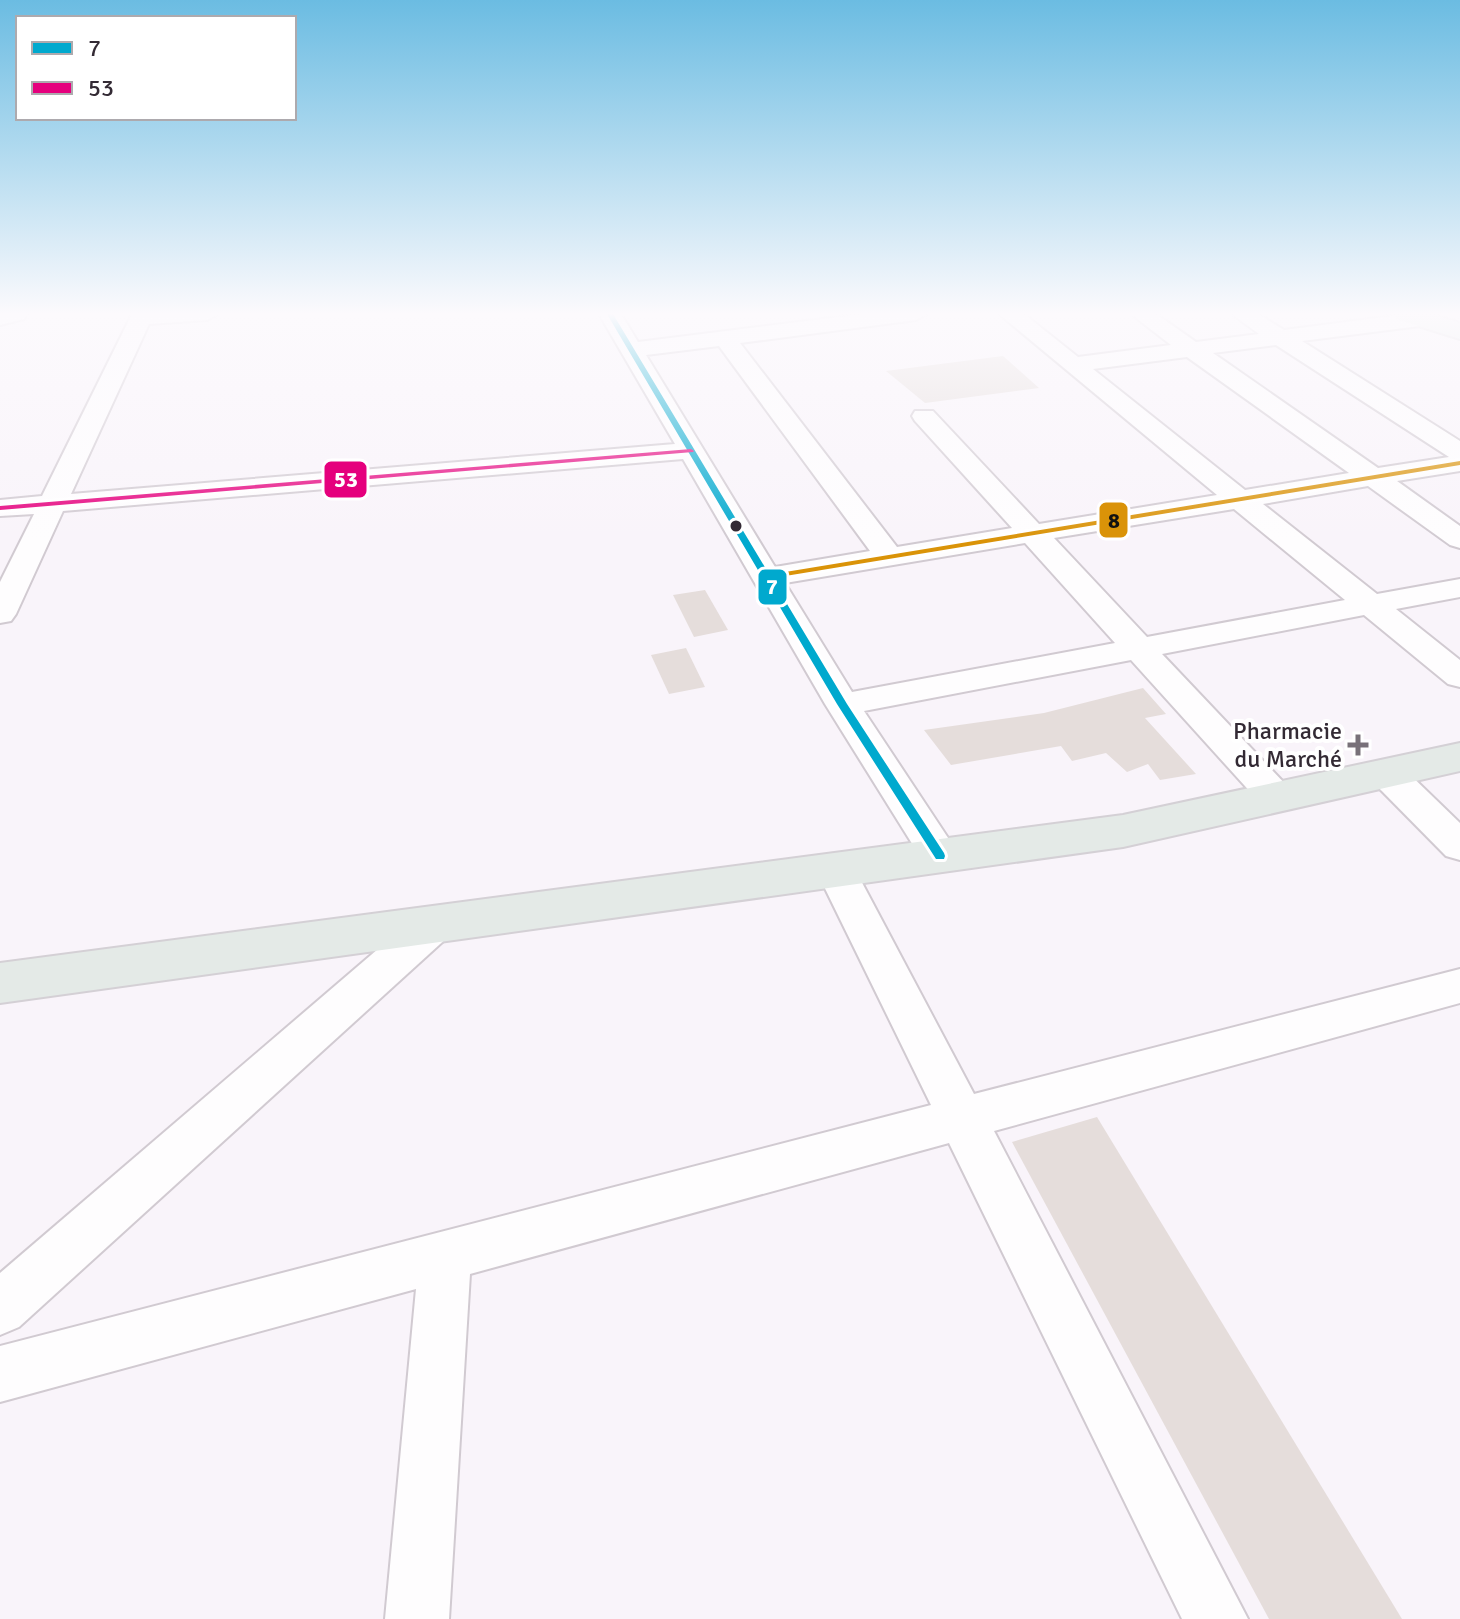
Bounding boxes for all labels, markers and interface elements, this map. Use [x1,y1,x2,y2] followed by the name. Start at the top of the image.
[16,16,296,120] legend
[88,33,101,63] text: 7
[88,73,114,103] text: 53
[323,460,368,499] line badge: 53
[334,466,358,493] text: 53
[1098,501,1129,539] line badge: 8
[1108,507,1120,534] text: 8
[728,518,744,534] unlabelled marker
[757,568,788,606] line badge: 7
[766,573,778,600] text: 7
[1233,716,1342,774] place label: Pharmacie du Marché
[1349,736,1367,754] marker: Pharmacie du Marché

